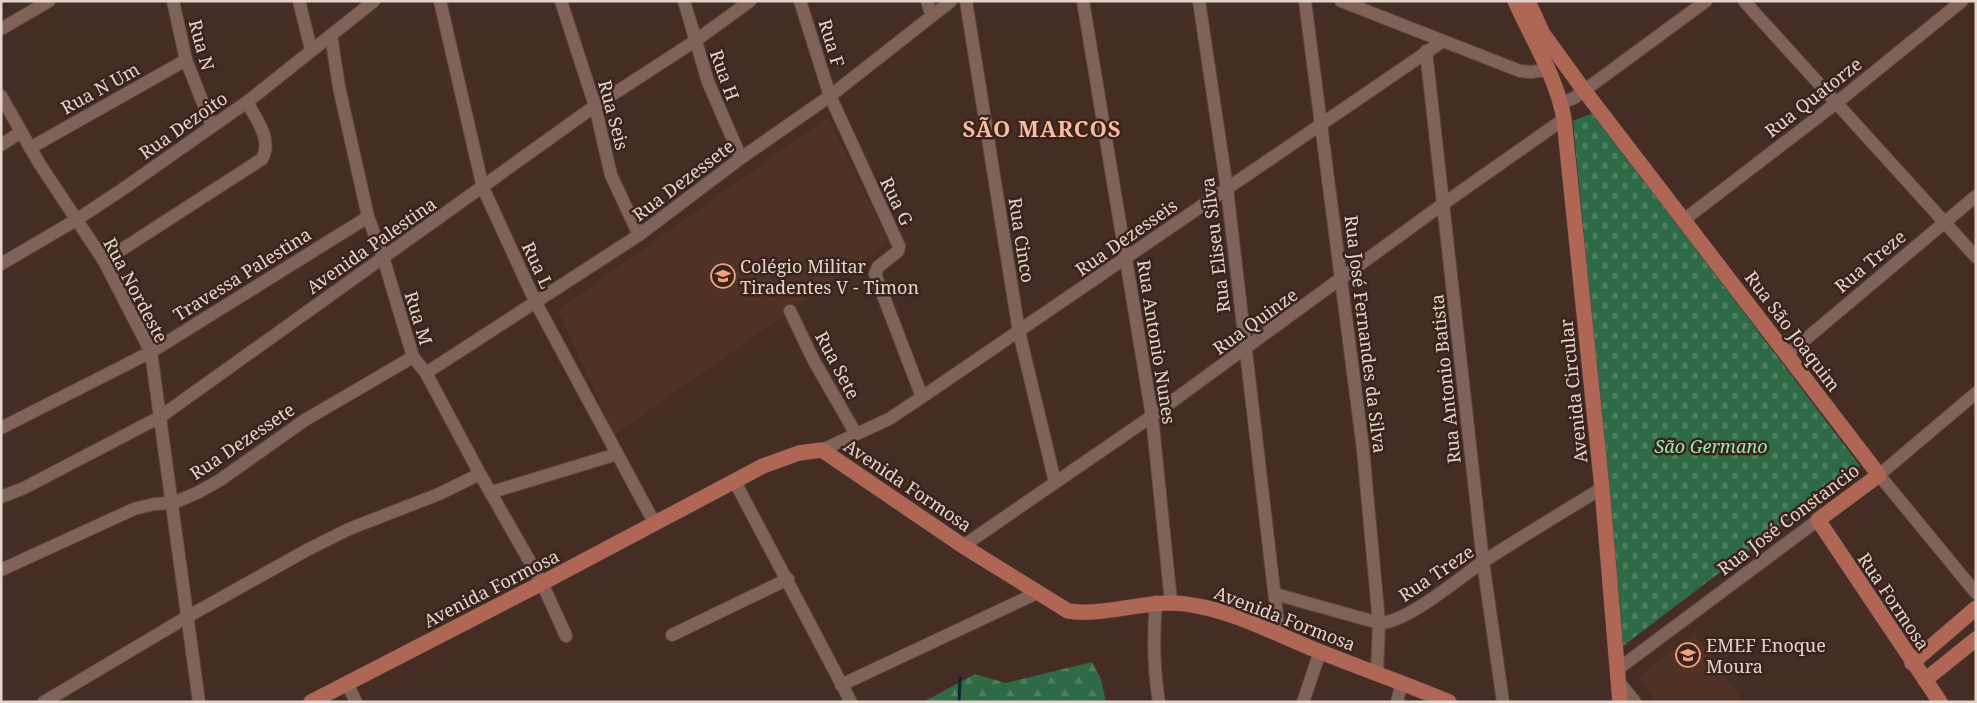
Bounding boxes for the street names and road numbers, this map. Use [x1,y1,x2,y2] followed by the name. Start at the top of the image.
[813,16,851,70] street label: Rua F
[184,17,220,73] street label: Rua N
[705,46,745,104] street label: Rua H
[1760,52,1866,142] street label: Rua Quatorze
[56,57,144,119] street label: Rua N Um
[593,77,635,153] street label: Rua Seis
[134,86,232,164] street label: Rua Dezoito
[627,134,739,226] street label: Rua Dezessete
[875,173,919,229] street label: Rua G
[1195,176,1235,314] street label: Rua Eliseu Silva
[301,191,441,299] street label: Avenida Palestina
[1070,193,1182,281] street label: Rua Dezesseis
[1003,196,1041,284] street label: Rua Cinco
[1339,214,1393,454] street label: Rua José Fernandes da Silva
[168,222,316,326] street label: Travessa Palestina
[1829,224,1911,298] street label: Rua Treze
[98,233,174,347] street label: Rua Nordeste
[517,238,559,292] street label: Rua L
[1132,258,1182,426] street label: Rua Antonio Nunes
[1740,266,1846,396] street label: Rua São Joaquim
[1208,282,1302,360] street label: Rua Quinze
[399,288,439,348] street label: Rua M
[1424,293,1466,465] street label: Rua Antonio Batista
[1553,317,1592,464] street label: Avenida Circular
[810,327,866,403] street label: Rua Sete
[185,397,299,485] street label: Rua Dezessete
[839,433,977,537] street label: Avenida Formosa
[1712,458,1864,580] street label: Rua José Constancio
[1394,539,1478,607] street label: Rua Treze
[419,543,563,633] street label: Avenida Formosa
[1853,548,1935,654] street label: Rua Formosa
[1211,580,1359,656] street label: Avenida Formosa

